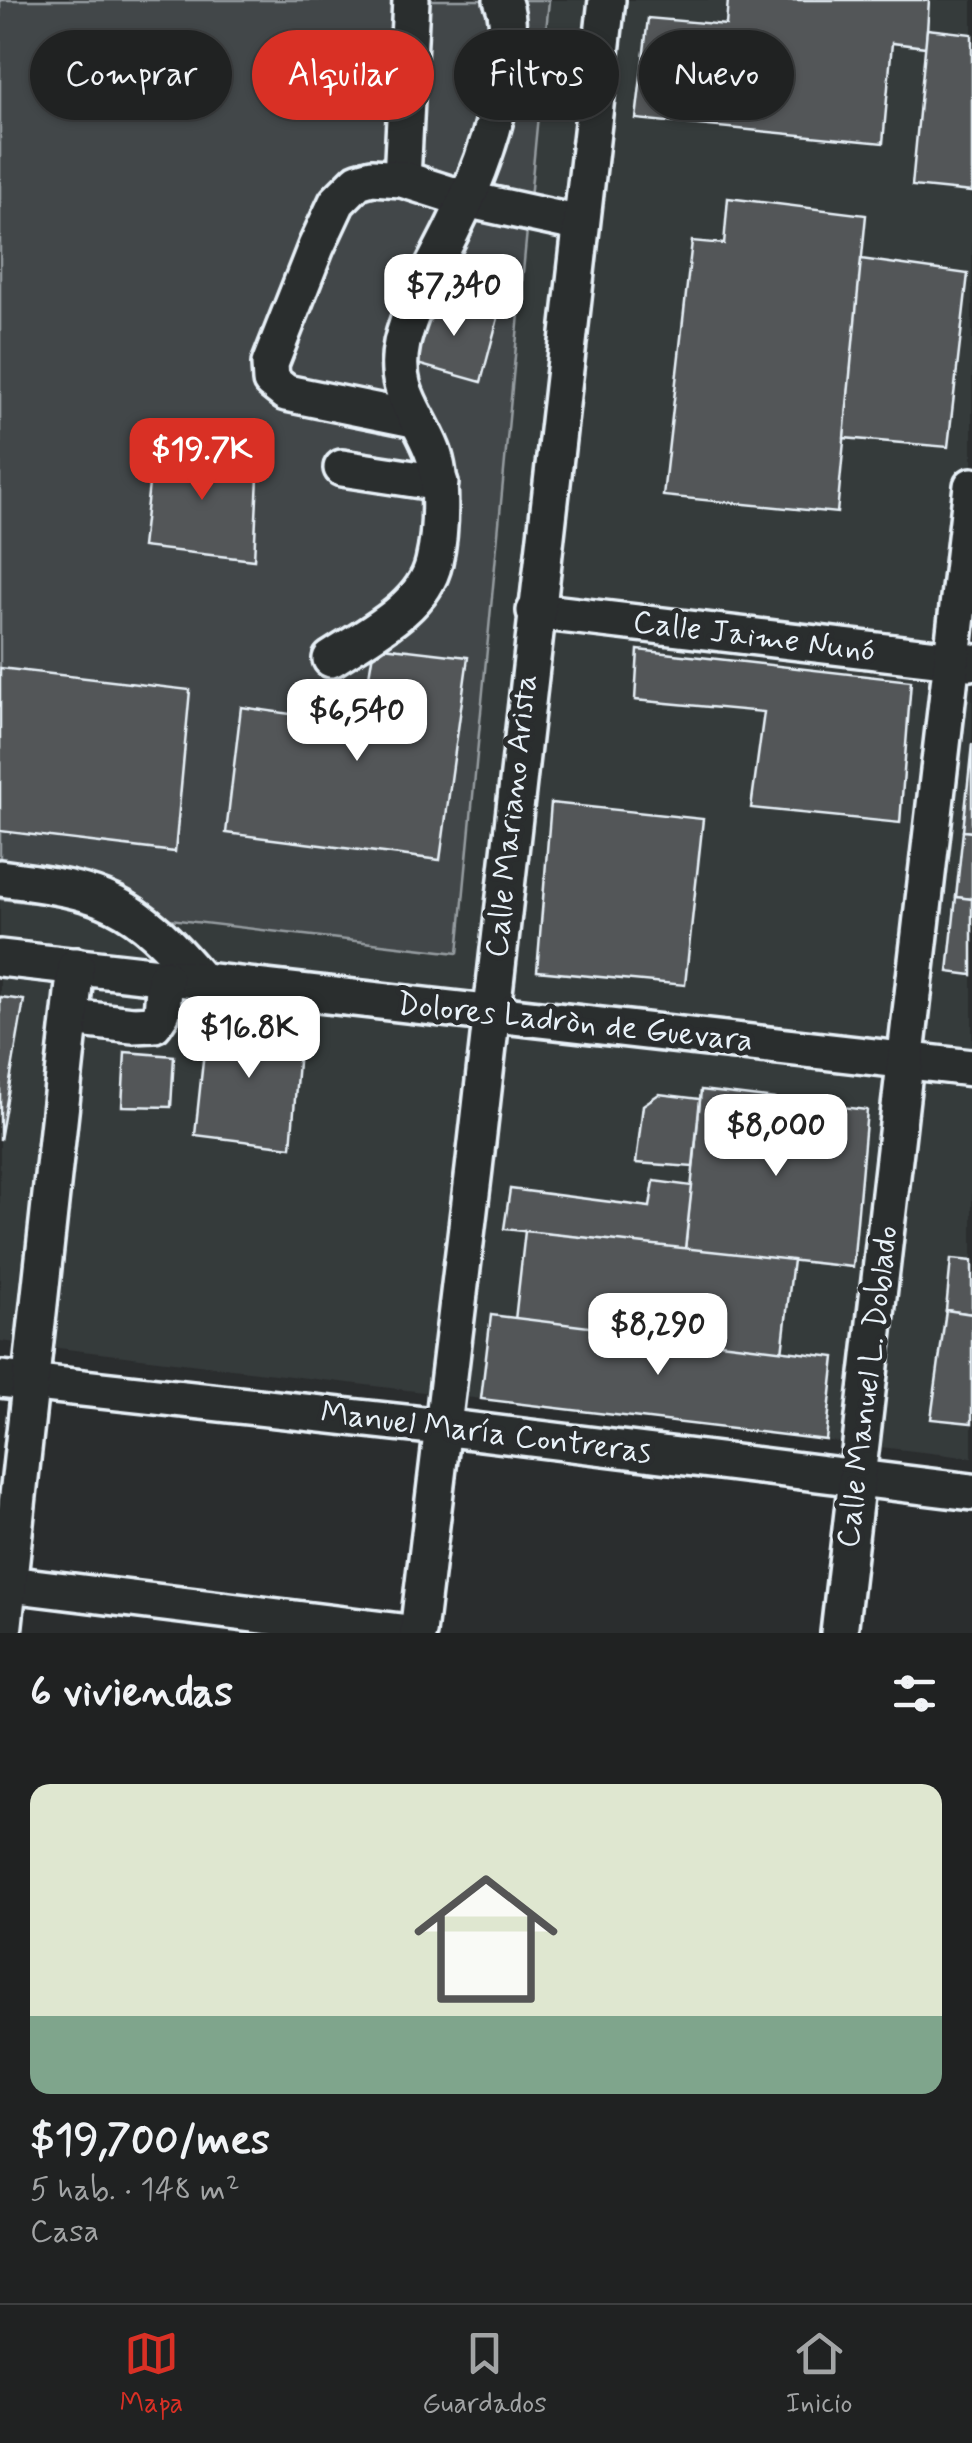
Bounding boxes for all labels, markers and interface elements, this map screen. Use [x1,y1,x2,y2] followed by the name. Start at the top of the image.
[30,30,232,120] chip: Comprar
[252,30,434,120] chip: Alquilar
[454,30,619,120] chip: Filtros
[639,30,794,120] chip: Nuevo
[373,254,535,339] pin: $7,340
[406,265,502,307] text: $7,340
[121,418,283,503] pin: $19.7K
[152,429,252,471] text: $19.7K
[631,601,877,673] street label: Calle Jaime Nunó
[476,672,548,960] street label: Calle Mariano Arista
[276,679,438,764] pin: $6,540
[309,690,405,732] text: $6,540
[395,983,755,1063] street label: Dolores Ladròn de Guevara
[168,996,330,1081] pin: $16.8K
[200,1007,298,1049] text: $16.8K
[695,1094,857,1179] pin: $8,000
[726,1105,826,1147] text: $8,000
[827,1223,909,1551] street label: Calle Manuel L. Doblado
[577,1293,739,1378] pin: $8,290
[610,1304,706,1346] text: $8,290
[318,1392,654,1474] street label: Manuel María Contreras
[30,1666,233,1721] text: 6 viviendas
[887,1666,942,1721] icon: filters
[396,1849,576,2029] icon: home
[30,2114,270,2169] text: $19,700/mes
[30,2169,240,2211] text: 5 hab. · 148 m²
[30,2211,99,2253] text: Casa
[120,2326,183,2423] tab: Mapa
[422,2326,547,2423] tab: Guardados
[786,2326,853,2423] tab: Inicio

